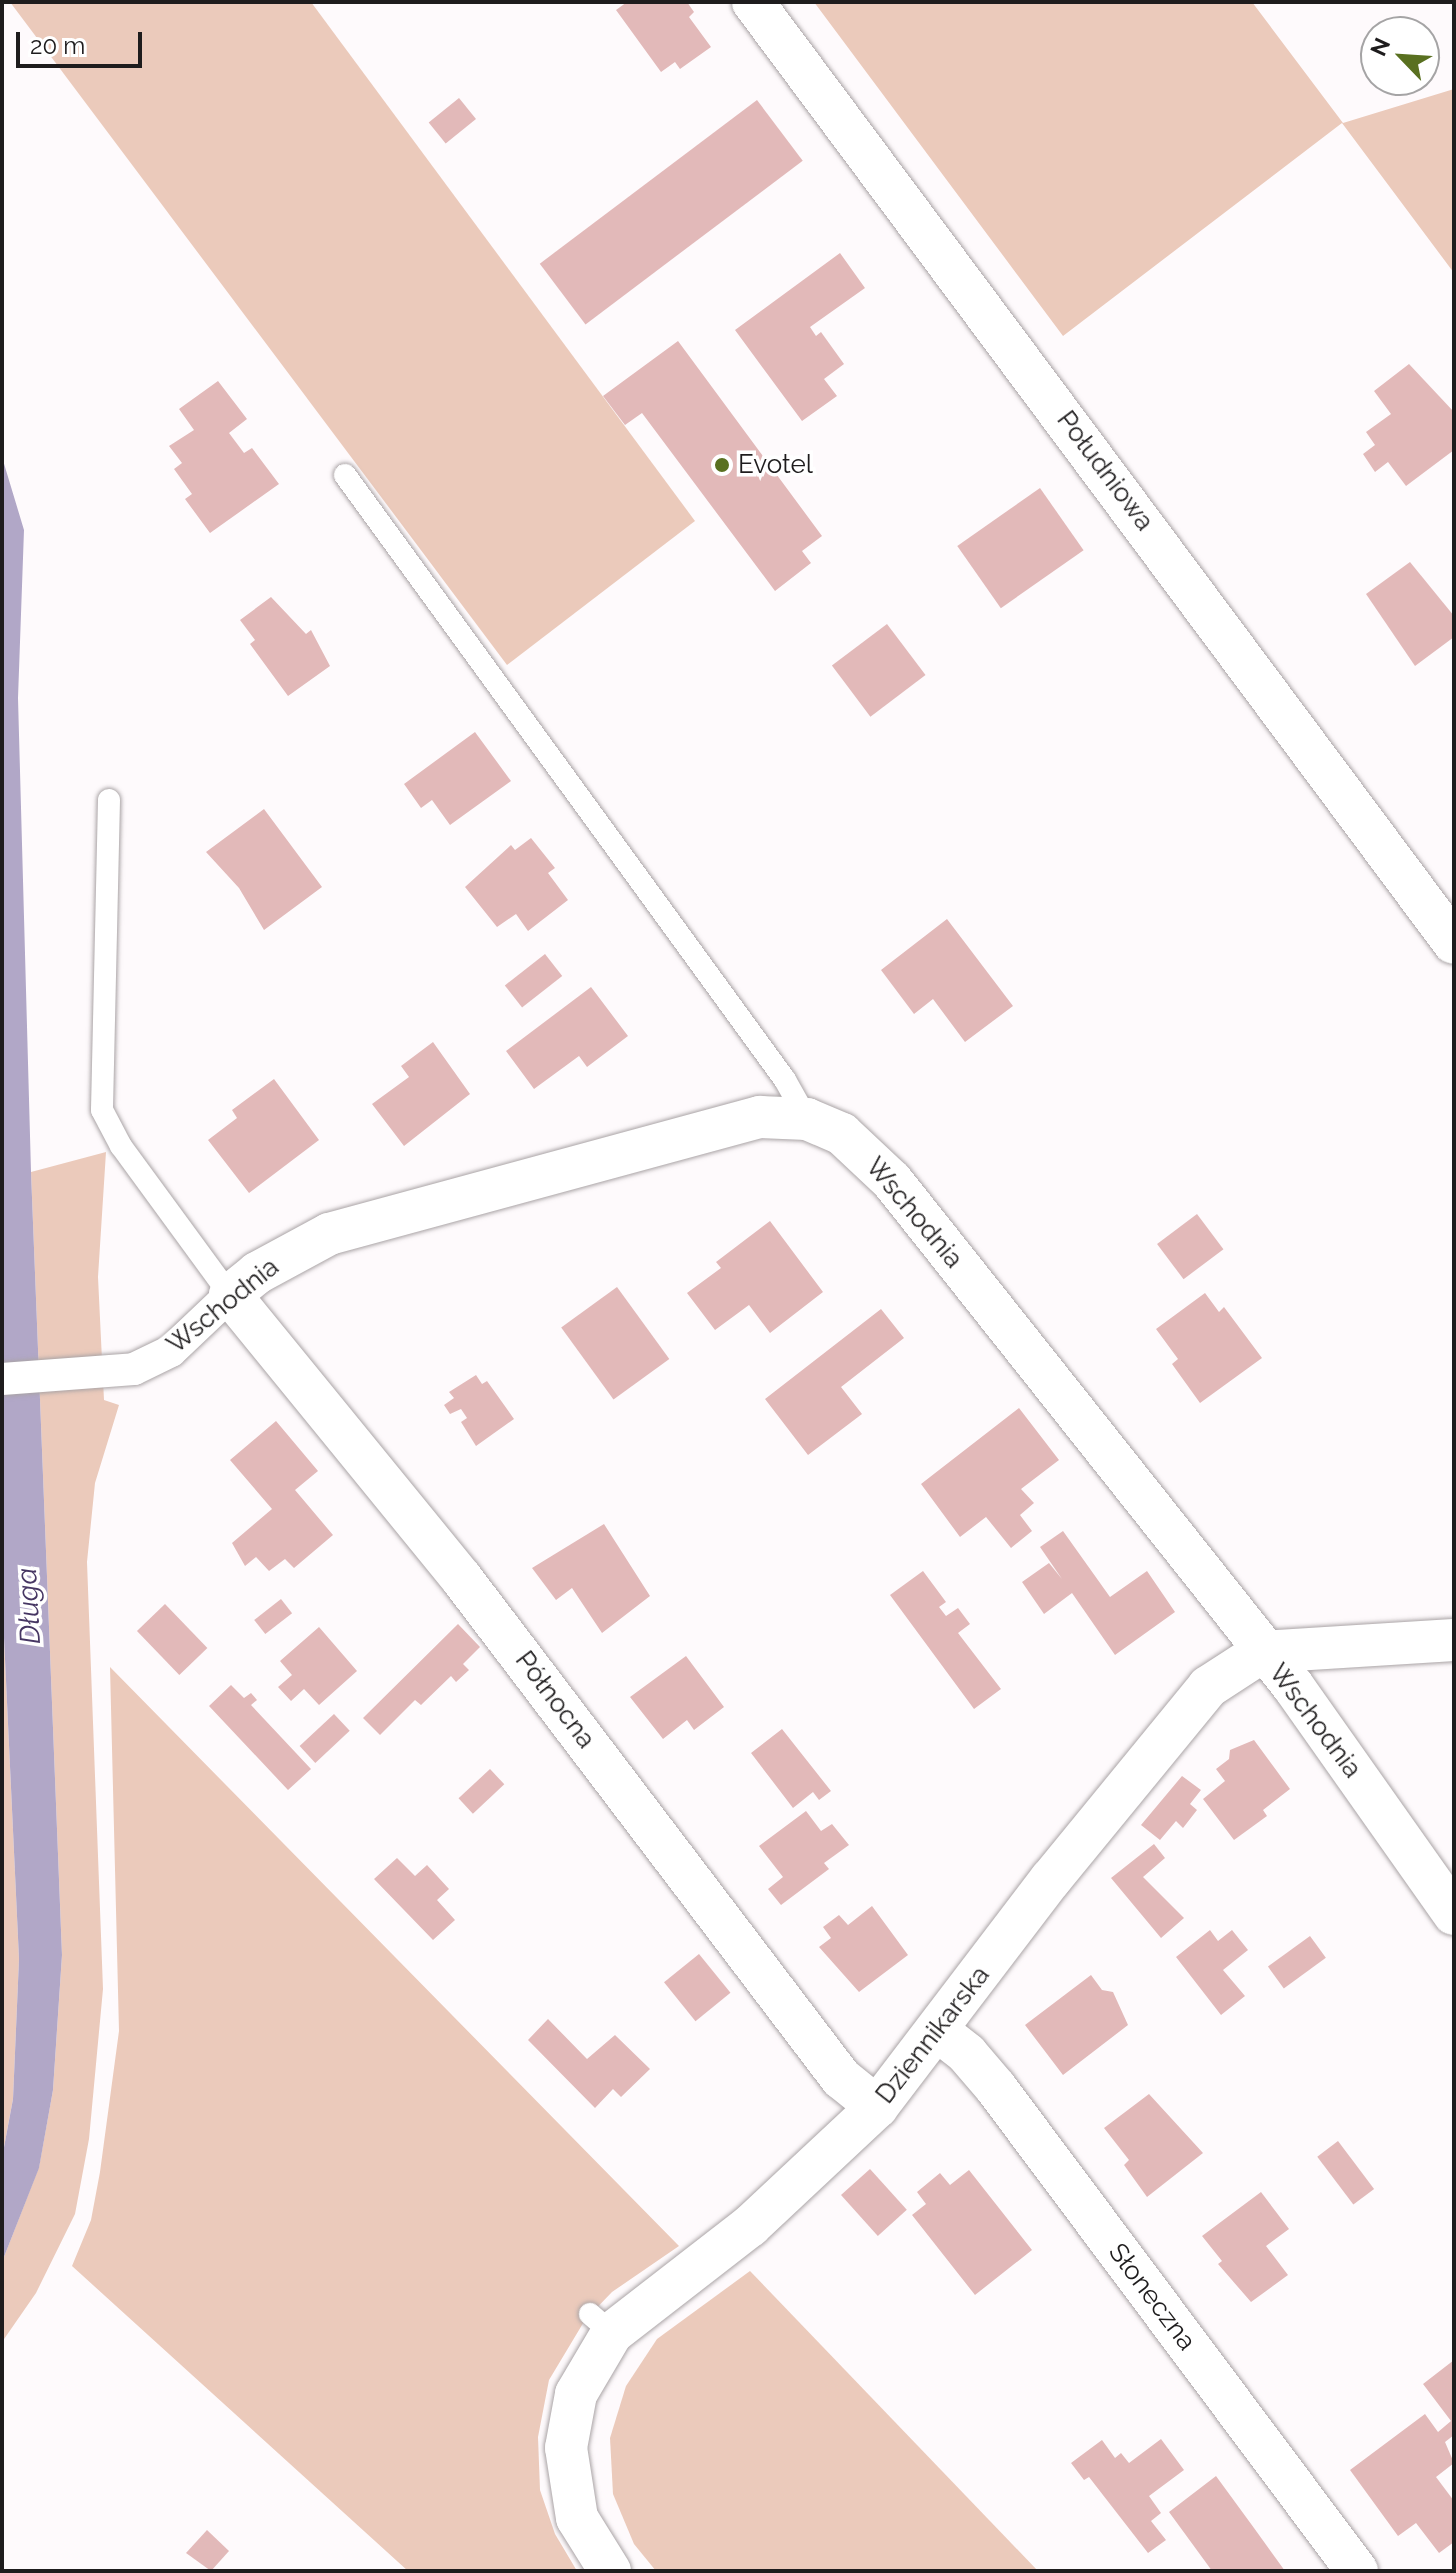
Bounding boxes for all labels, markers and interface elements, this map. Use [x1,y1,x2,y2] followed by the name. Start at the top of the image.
[20,16,146,66] scale bar
[1360,16,1440,96] north arrow
[30,31,85,60] text: 20 m
[1365,34,1395,60] text: N
[1050,405,1160,537] street label: Południowa
[738,449,813,481] place label: Evotel
[713,456,731,474] marker: Evotel
[859,1151,969,1275] street label: Wschodnia
[161,1252,285,1360] street label: Wschodnia
[10,1567,48,1645] water label: Długa
[508,1645,602,1755] street label: Północna
[1262,1658,1368,1784] street label: Wschodnia
[870,1960,996,2110] street label: Dziennikarska
[1102,2237,1202,2357] street label: Słoneczna

